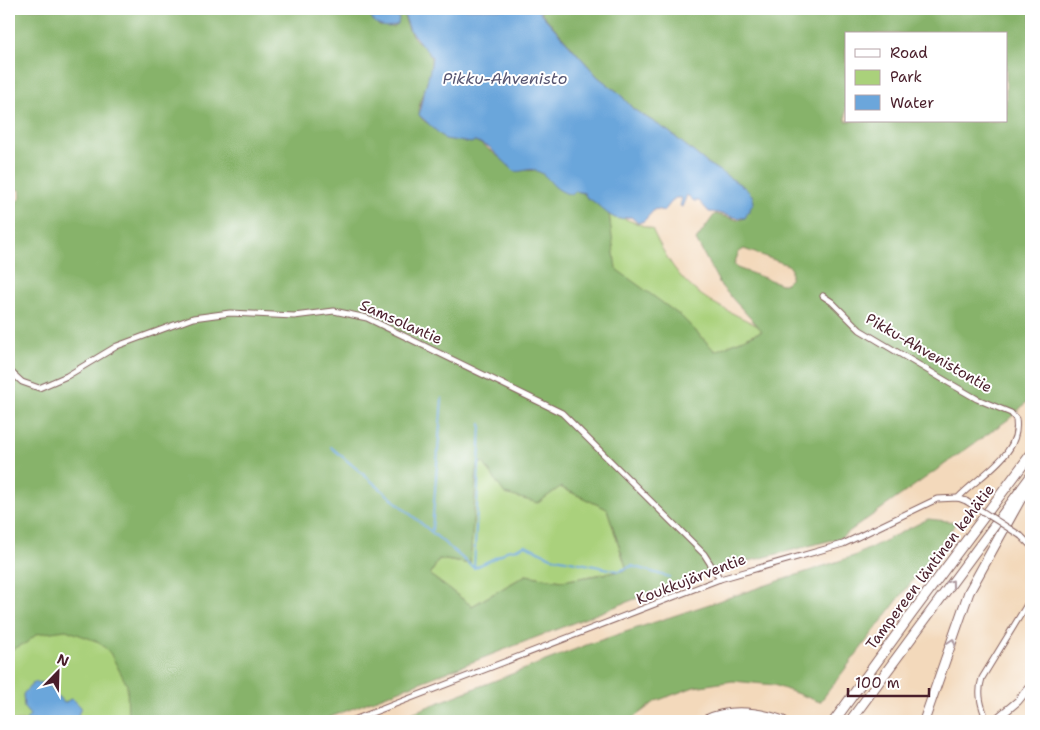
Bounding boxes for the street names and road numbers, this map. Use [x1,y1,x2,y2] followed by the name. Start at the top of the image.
[357,295,445,349] street label: Samsolantie
[862,309,996,397] street label: Pikku-Ahvenistontie
[861,480,999,654] street label: Tampereen läntinen kehätie
[633,549,749,609] street label: Koukkujärventie

